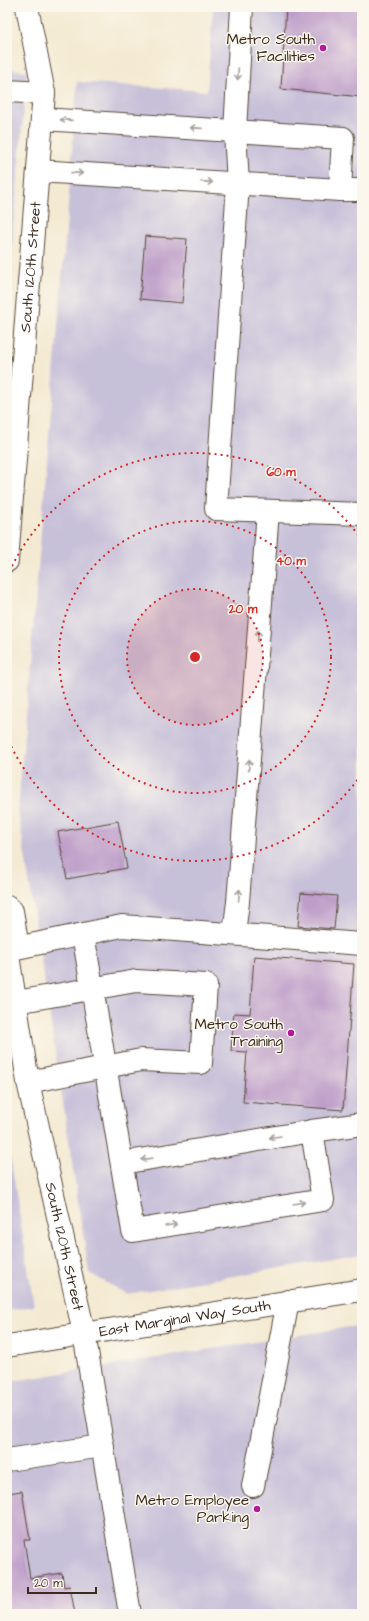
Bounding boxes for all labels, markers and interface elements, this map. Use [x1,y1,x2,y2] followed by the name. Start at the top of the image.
[227,29,316,67] place label: Metro South Facilities
[318,43,328,53] marker: Metro South Facilities
[234,67,242,80] one-way arrow
[60,117,73,124] one-way arrow
[190,125,203,132] one-way arrow
[70,170,83,177] one-way arrow
[200,178,213,185] one-way arrow
[15,201,46,333] street label: South 120th Street
[266,464,296,481] text: 60 m
[276,553,307,570] text: 40 m
[228,601,258,618] text: 20 m
[255,629,262,642] one-way arrow
[188,650,202,664] centre of rings
[245,759,252,772] one-way arrow
[235,889,242,902] one-way arrow
[195,1014,284,1053] place label: Metro South Training
[286,1028,296,1038] marker: Metro South Training
[269,1133,282,1141] one-way arrow
[141,1155,154,1163] one-way arrow
[40,1180,89,1313] street label: South 120th Street
[293,1199,306,1207] one-way arrow
[164,1221,177,1229] one-way arrow
[98,1294,273,1342] street label: East Marginal Way South
[136,1490,249,1529] place label: Metro Employee Parking
[252,1504,262,1514] marker: Metro Employee Parking
[28,1569,96,1595] scale bar
[34,1575,63,1592] text: 20 m

